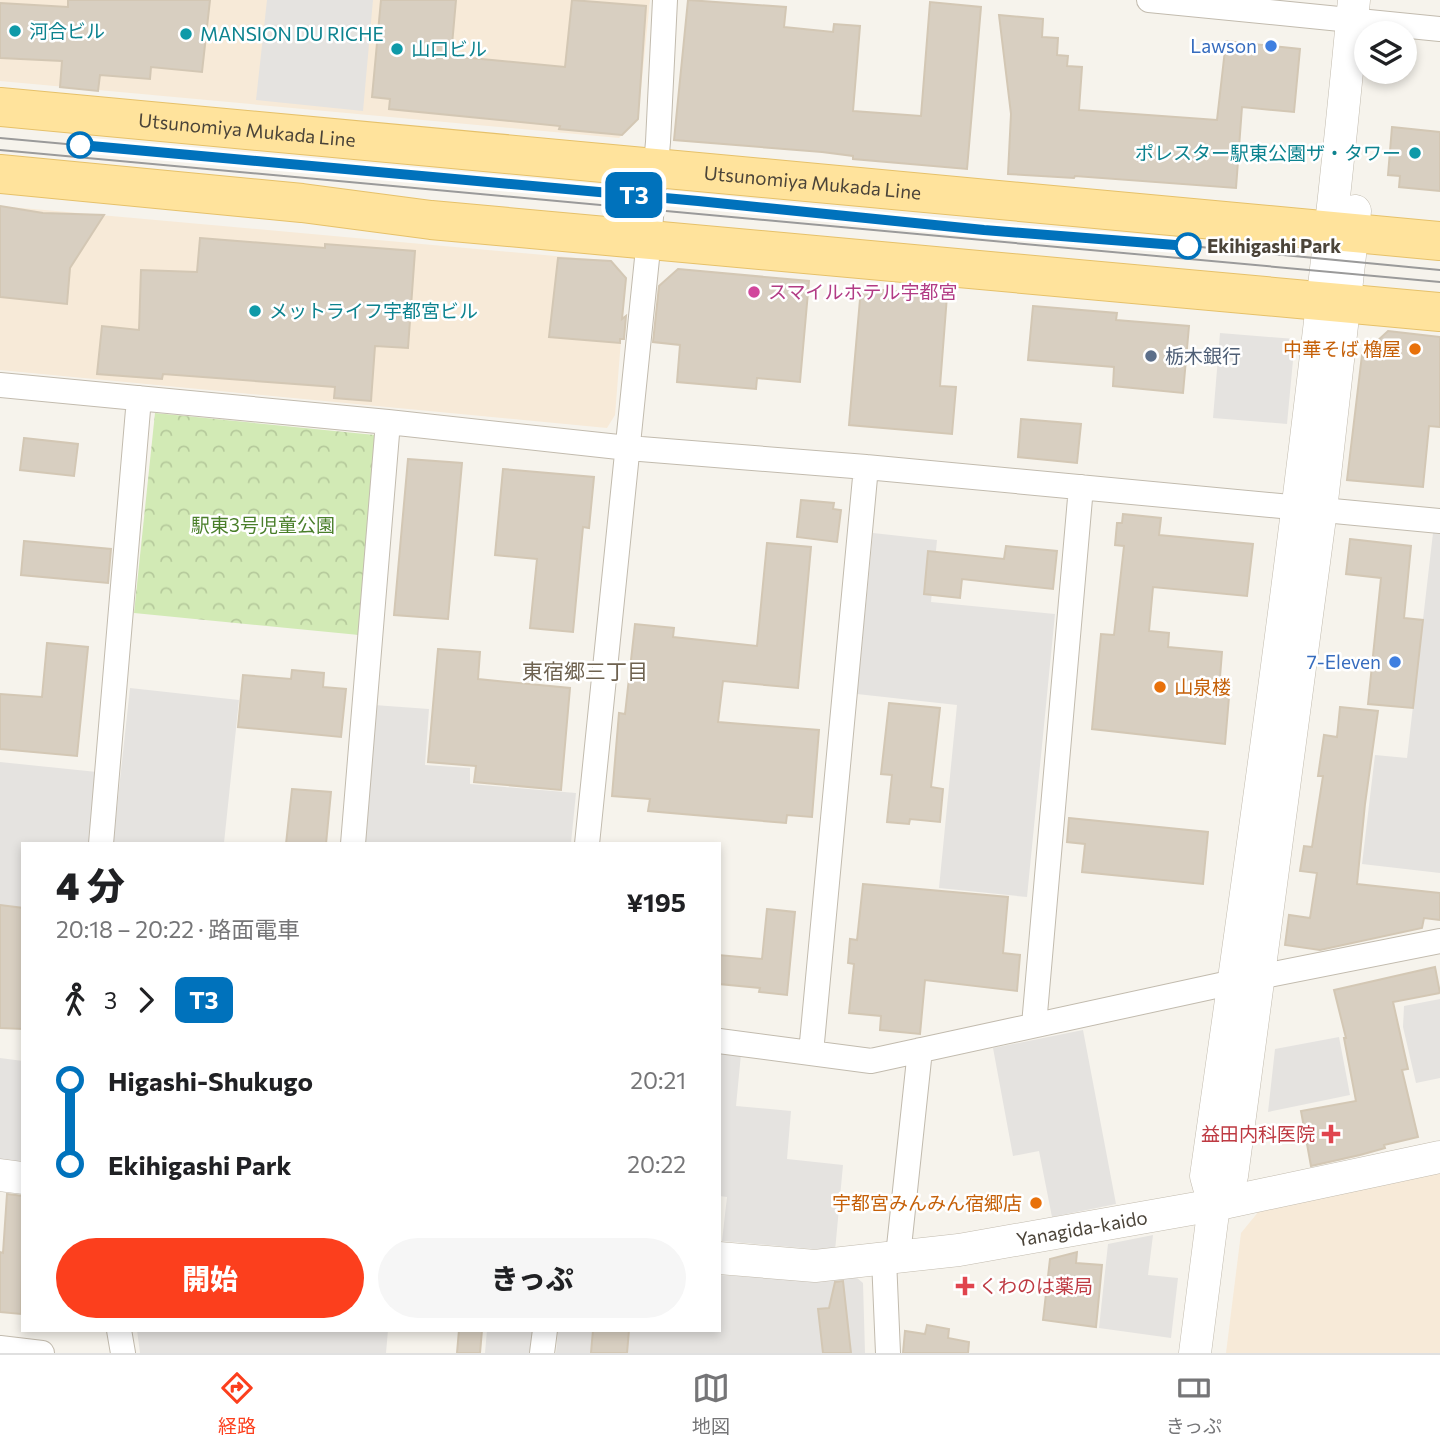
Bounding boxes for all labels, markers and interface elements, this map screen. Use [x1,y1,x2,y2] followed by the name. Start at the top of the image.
[29,19,105,42] place label: 河合ビル
[1354,21,1417,84] map controls
[1354,21,1417,84] button: layers
[200,22,384,45] place label: MANSION DU RICHE
[7,23,23,39] marker: 河合ビル
[178,26,194,42] marker: MANSION DU RICHE
[1190,34,1257,57] place label: Lawson
[411,37,487,60] place label: 山口ビル
[1263,38,1279,54] marker: Lawson
[389,41,405,57] marker: 山口ビル
[137,108,357,151] street label: Utsunomiya Mukada Line
[67,132,93,158] unlabelled marker
[1135,141,1401,164] place label: ポレスター駅東公園ザ・タワー
[1407,145,1423,161] marker: ポレスター駅東公園ザ・タワー
[703,161,922,204] street label: Utsunomiya Mukada Line
[602,172,666,218] line badge: T3
[619,180,649,209] text: T3
[1175,233,1201,259] marker: Ekihigashi Park
[1207,234,1341,257] place label: Ekihigashi Park
[768,280,957,303] place label: スマイルホテル宇都宮
[746,284,762,300] marker: スマイルホテル宇都宮
[269,299,478,322] place label: メットライフ宇都宮ビル
[247,303,263,319] marker: メットライフ宇都宮ビル
[1283,337,1401,360] place label: 中華そば 櫓屋
[1407,341,1423,357] marker: 中華そば 櫓屋
[1165,344,1241,367] place label: 栃木銀行
[1143,348,1159,364] marker: 栃木銀行
[191,513,335,536] park label: 駅東3号児童公園
[1307,650,1381,673] place label: 7-Eleven
[1387,654,1403,670] marker: 7-Eleven
[522,658,648,683] district label: 東宿郷三丁目
[1174,675,1231,698] place label: 山泉楼
[1152,679,1168,695] marker: 山泉楼
[56,861,125,908] text: 4 分
[626,886,686,917] text: ¥195
[56,915,300,943] text: 20:18 – 20:22 · 路面電車
[56,981,94,1019] icon: walk
[127,981,165,1019] icon: forward
[189,985,219,1014] text: T3
[104,986,117,1014] text: 3
[108,1065,313,1096] text: Higashi-Shukugo
[630,1066,686,1094] text: 20:21
[1201,1122,1315,1145] place label: 益田内科医院
[1321,1124,1341,1144] marker: 益田内科医院
[108,1149,291,1180] text: Ekihigashi Park
[627,1150,686,1178] text: 20:22
[832,1191,1022,1214] place label: 宇都宮みんみん宿郷店
[1028,1195,1044,1211] marker: 宇都宮みんみん宿郷店
[1014,1205,1149,1251] street label: Yanagida-kaido
[56,1238,364,1318] button: 開始
[378,1238,686,1318] button: きっぷ
[979,1274,1093,1297] place label: くわのは薬局
[957,1278,973,1294] marker: くわのは薬局
[218,1369,256,1438] tab: 経路
[692,1369,730,1438] tab: 地図
[1166,1369,1222,1438] tab: きっぷ

